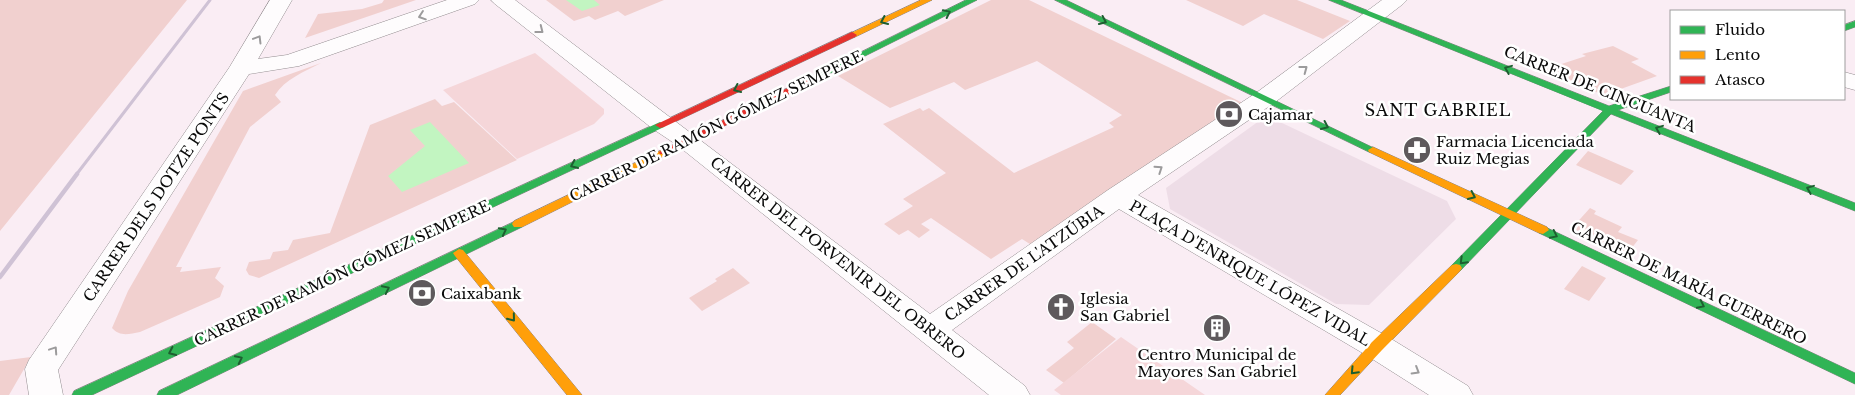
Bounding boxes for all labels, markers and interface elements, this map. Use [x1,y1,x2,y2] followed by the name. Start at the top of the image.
[942,8,951,19] one-way arrow
[418,10,427,20] one-way arrow
[1670,10,1845,100] legend
[880,14,889,25] one-way arrow
[1098,15,1107,25] one-way arrow
[1715,20,1765,39] text: Fluido
[534,24,543,32] one-way arrow
[252,35,262,44] one-way arrow
[1501,42,1699,136] street label: CARRER DE CINCUANTA
[1715,45,1761,64] text: Lento
[566,46,866,206] street label: CARRER DE RAMÓN GÓMEZ SEMPERE
[1504,65,1513,75] one-way arrow
[1298,66,1307,74] one-way arrow
[1714,70,1765,89] text: Atasco
[733,83,742,93] one-way arrow
[79,89,233,305] street label: CARRER DELS DOTZE PONTS
[1214,99,1244,129] bank icon: Cajamar
[1365,100,1511,120] district label: SANT GABRIEL
[1248,105,1314,124] place label: Cajamar
[1320,120,1329,131] one-way arrow
[1655,124,1664,135] one-way arrow
[1436,132,1595,168] place label: Farmacia Licenciada Ruiz Megias
[1402,135,1432,165] pharmacy icon: Farmacia Licenciada Ruiz Megias
[707,152,969,364] street label: CARRER DEL PORVENIR DEL OBRERO
[570,159,579,169] one-way arrow
[1153,166,1162,175] one-way arrow
[1806,184,1815,195] one-way arrow
[1467,189,1476,200] one-way arrow
[191,196,493,350] street label: CARRER DE RAMÓN GÓMEZ SEMPERE
[1126,196,1374,350] street label: PLAÇA D'ENRIQUE LÓPEZ VIDAL
[941,201,1108,325] street label: CARRER DE L'ATZÚBIA
[1568,217,1810,349] street label: CARRER DE MARÍA GUERRERO
[497,227,506,237] one-way arrow
[1549,229,1558,239] one-way arrow
[1460,255,1469,264] one-way arrow
[407,278,437,308] bank icon: Caixabank
[381,284,390,295] one-way arrow
[441,284,522,303] place label: Caixabank
[1080,289,1170,325] place label: Iglesia San Gabriel
[1046,292,1076,322] church icon: Iglesia San Gabriel
[1695,299,1704,309] one-way arrow
[507,312,515,321] one-way arrow
[1202,313,1232,343] building icon: Centro Municipal de Mayores San Gabriel
[169,345,178,355] one-way arrow
[1137,345,1297,381] place label: Centro Municipal de Mayores San Gabriel
[48,347,57,356] one-way arrow
[234,355,243,365] one-way arrow
[1351,365,1360,374] one-way arrow
[1411,365,1420,375] one-way arrow

